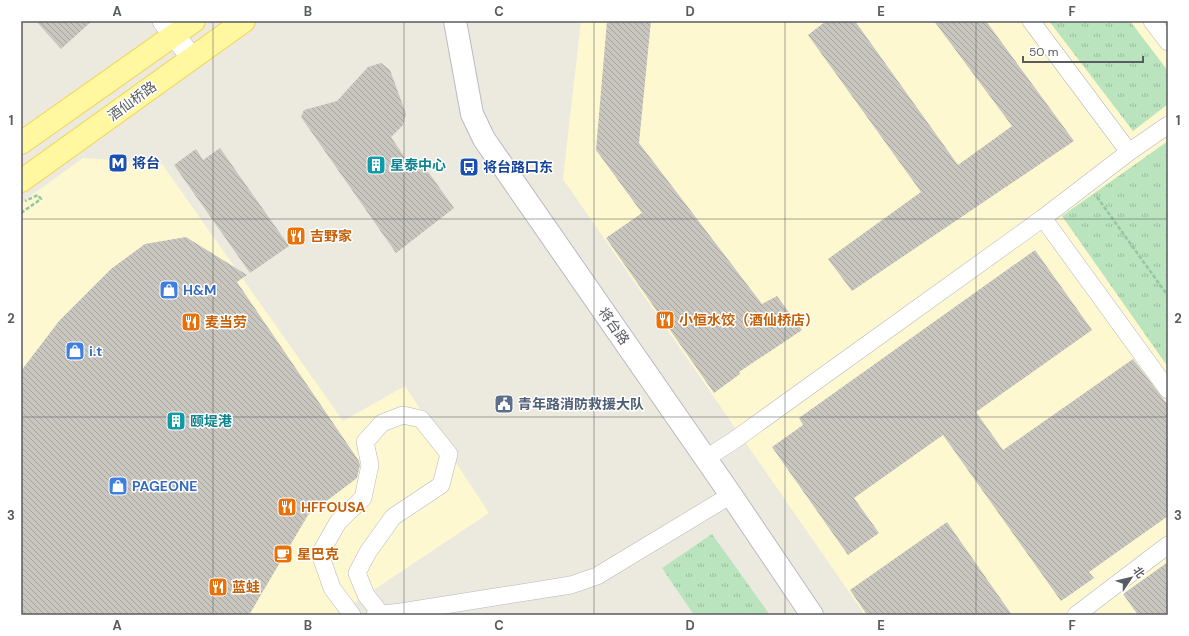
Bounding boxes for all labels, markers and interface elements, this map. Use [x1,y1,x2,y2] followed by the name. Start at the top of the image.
[112,3,122,20] text: A
[304,3,312,20] text: B
[494,3,504,20] text: C
[685,3,695,20] text: D
[877,3,885,20] text: E
[1068,3,1076,20] text: F
[1023,38,1143,64] scale bar
[1029,44,1058,60] text: 50 m
[104,77,160,125] street label: 酒仙桥路
[9,112,13,129] text: 1
[1176,112,1180,129] text: 1
[107,152,129,174] metro station icon: 将台
[132,154,160,172] place label: 将台
[365,154,387,176] building icon: 星泰中心
[390,156,446,174] place label: 星泰中心
[458,156,480,178] bus stop icon: 将台路口东
[483,158,553,176] place label: 将台路口东
[285,225,307,247] restaurant icon: 吉野家
[310,227,352,245] place label: 吉野家
[158,279,180,301] shop icon: H&M
[183,281,216,299] place label: H&M
[595,304,633,348] street label: 将台路
[654,309,676,331] restaurant icon: 小恒水饺（酒仙桥店）
[7,310,15,327] text: 2
[1174,310,1182,327] text: 2
[180,311,202,333] restaurant icon: 麦当劳
[679,311,819,329] place label: 小恒水饺（酒仙桥店）
[205,313,247,331] place label: 麦当劳
[64,340,86,362] shop icon: i.t
[89,342,102,360] place label: i.t
[493,393,515,415] public building icon: 青年路消防救援大队
[518,395,644,413] place label: 青年路消防救援大队
[165,410,187,432] building icon: 颐堤港
[190,412,232,430] place label: 颐堤港
[107,475,129,497] shop icon: PAGEONE
[132,477,197,495] place label: PAGEONE
[276,496,298,518] restaurant icon: HFFOUSA
[301,498,366,516] place label: HFFOUSA
[7,507,15,524] text: 3
[1174,507,1182,524] text: 3
[272,543,294,565] cafe icon: 星巴克
[297,545,339,563] place label: 星巴克
[1111,558,1151,598] north arrow
[1130,564,1148,581] text: 北
[207,576,229,598] restaurant icon: 蓝蛙
[232,578,260,596] place label: 蓝蛙
[112,617,122,634] text: A
[304,617,312,634] text: B
[494,617,504,634] text: C
[685,617,695,634] text: D
[877,617,885,634] text: E
[1068,617,1076,634] text: F

